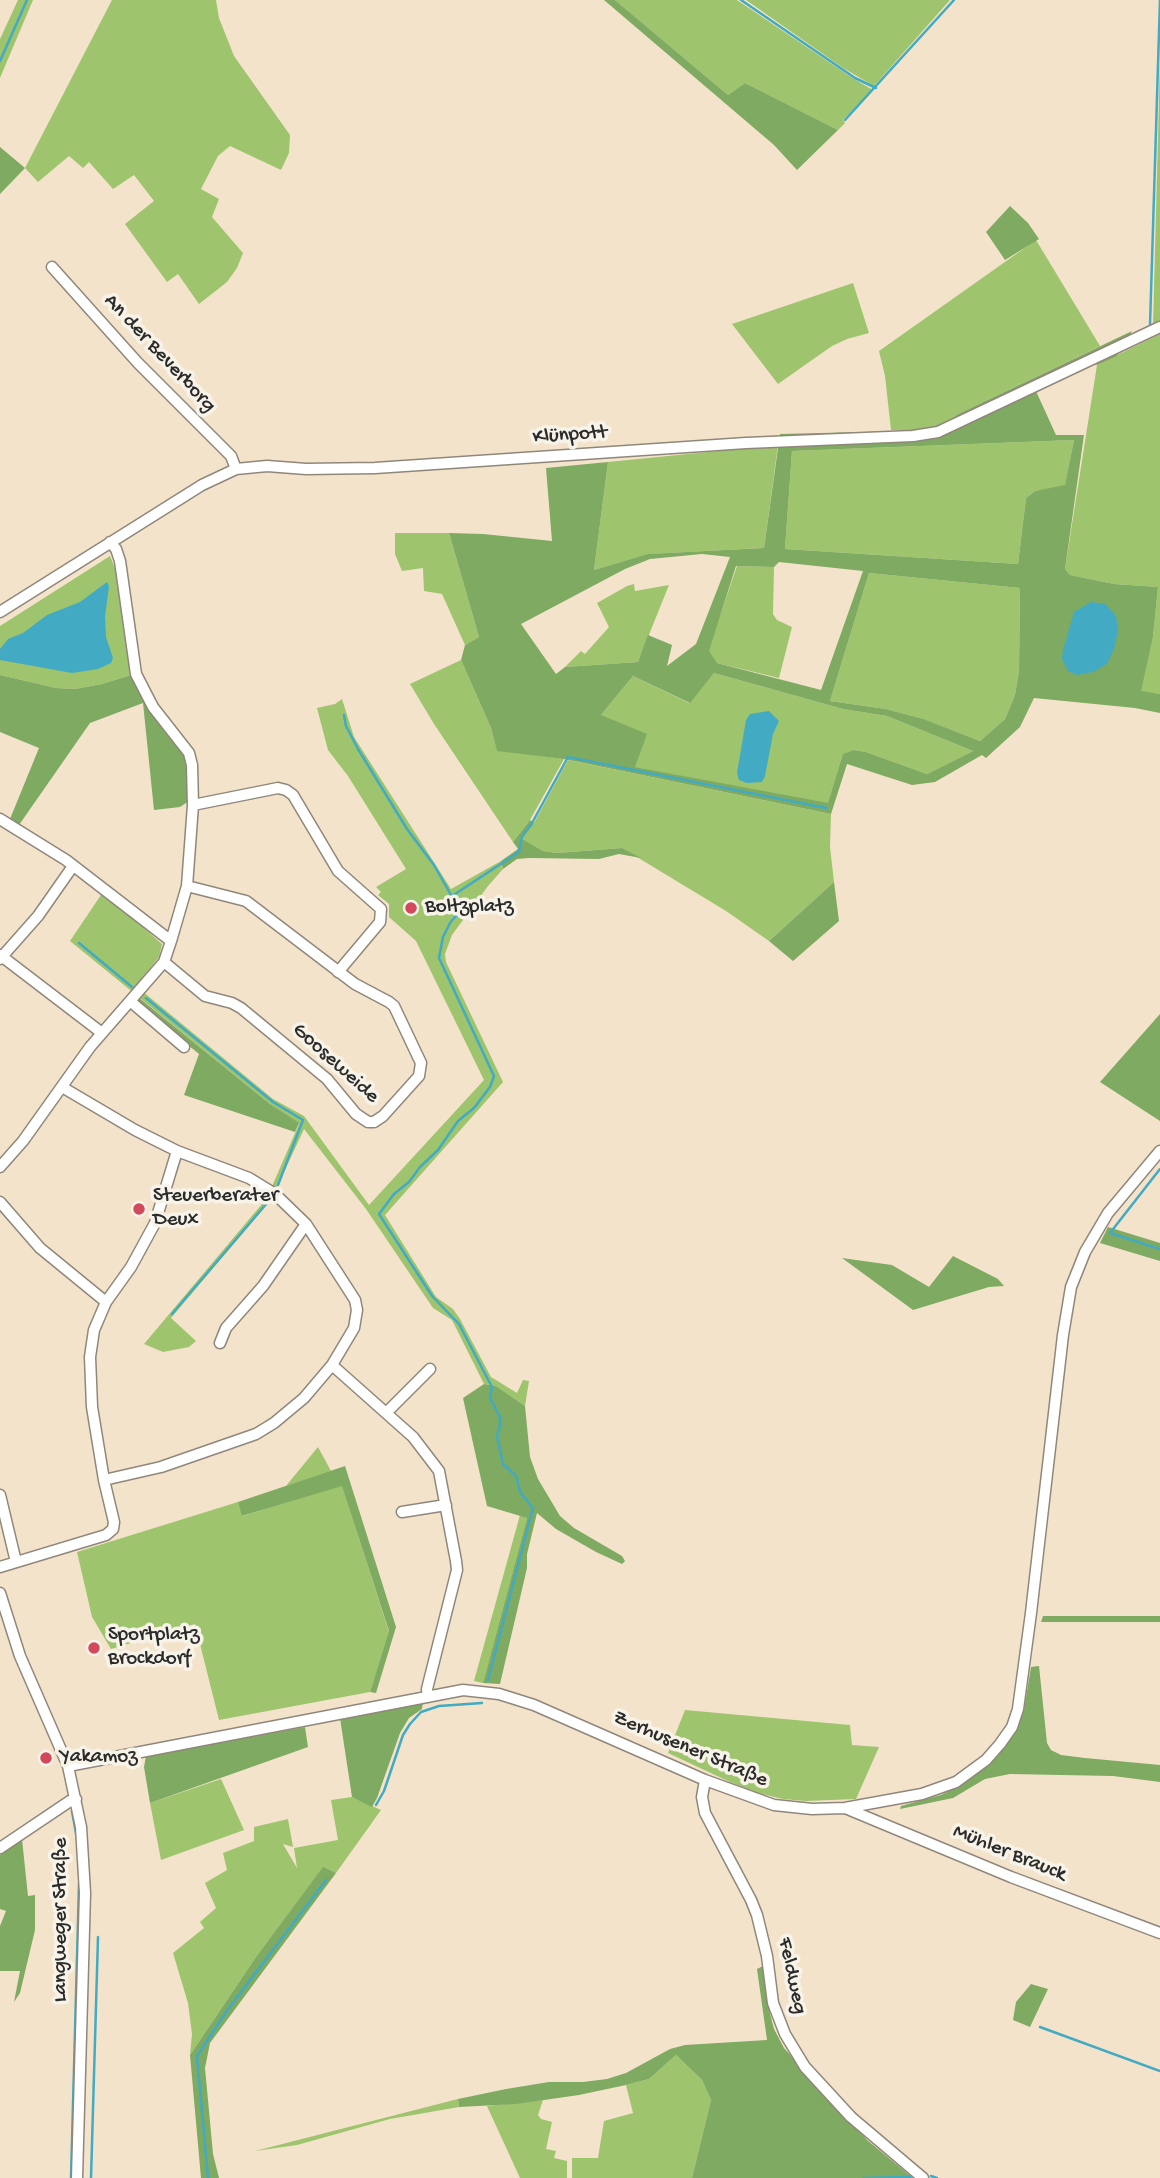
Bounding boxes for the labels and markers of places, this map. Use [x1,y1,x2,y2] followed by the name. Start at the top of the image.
[425,895,514,921] place label: Boltzplatz
[403,900,419,916] marker: Boltzplatz
[153,1184,278,1234] place label: Steuerberater Deux
[131,1201,147,1217] marker: Steuerberater Deux
[108,1623,199,1673] place label: Sportplatz Brockdorf
[86,1640,102,1656] marker: Sportplatz Brockdorf
[60,1745,137,1771] place label: Yakamoz
[38,1750,54,1766] marker: Yakamoz

